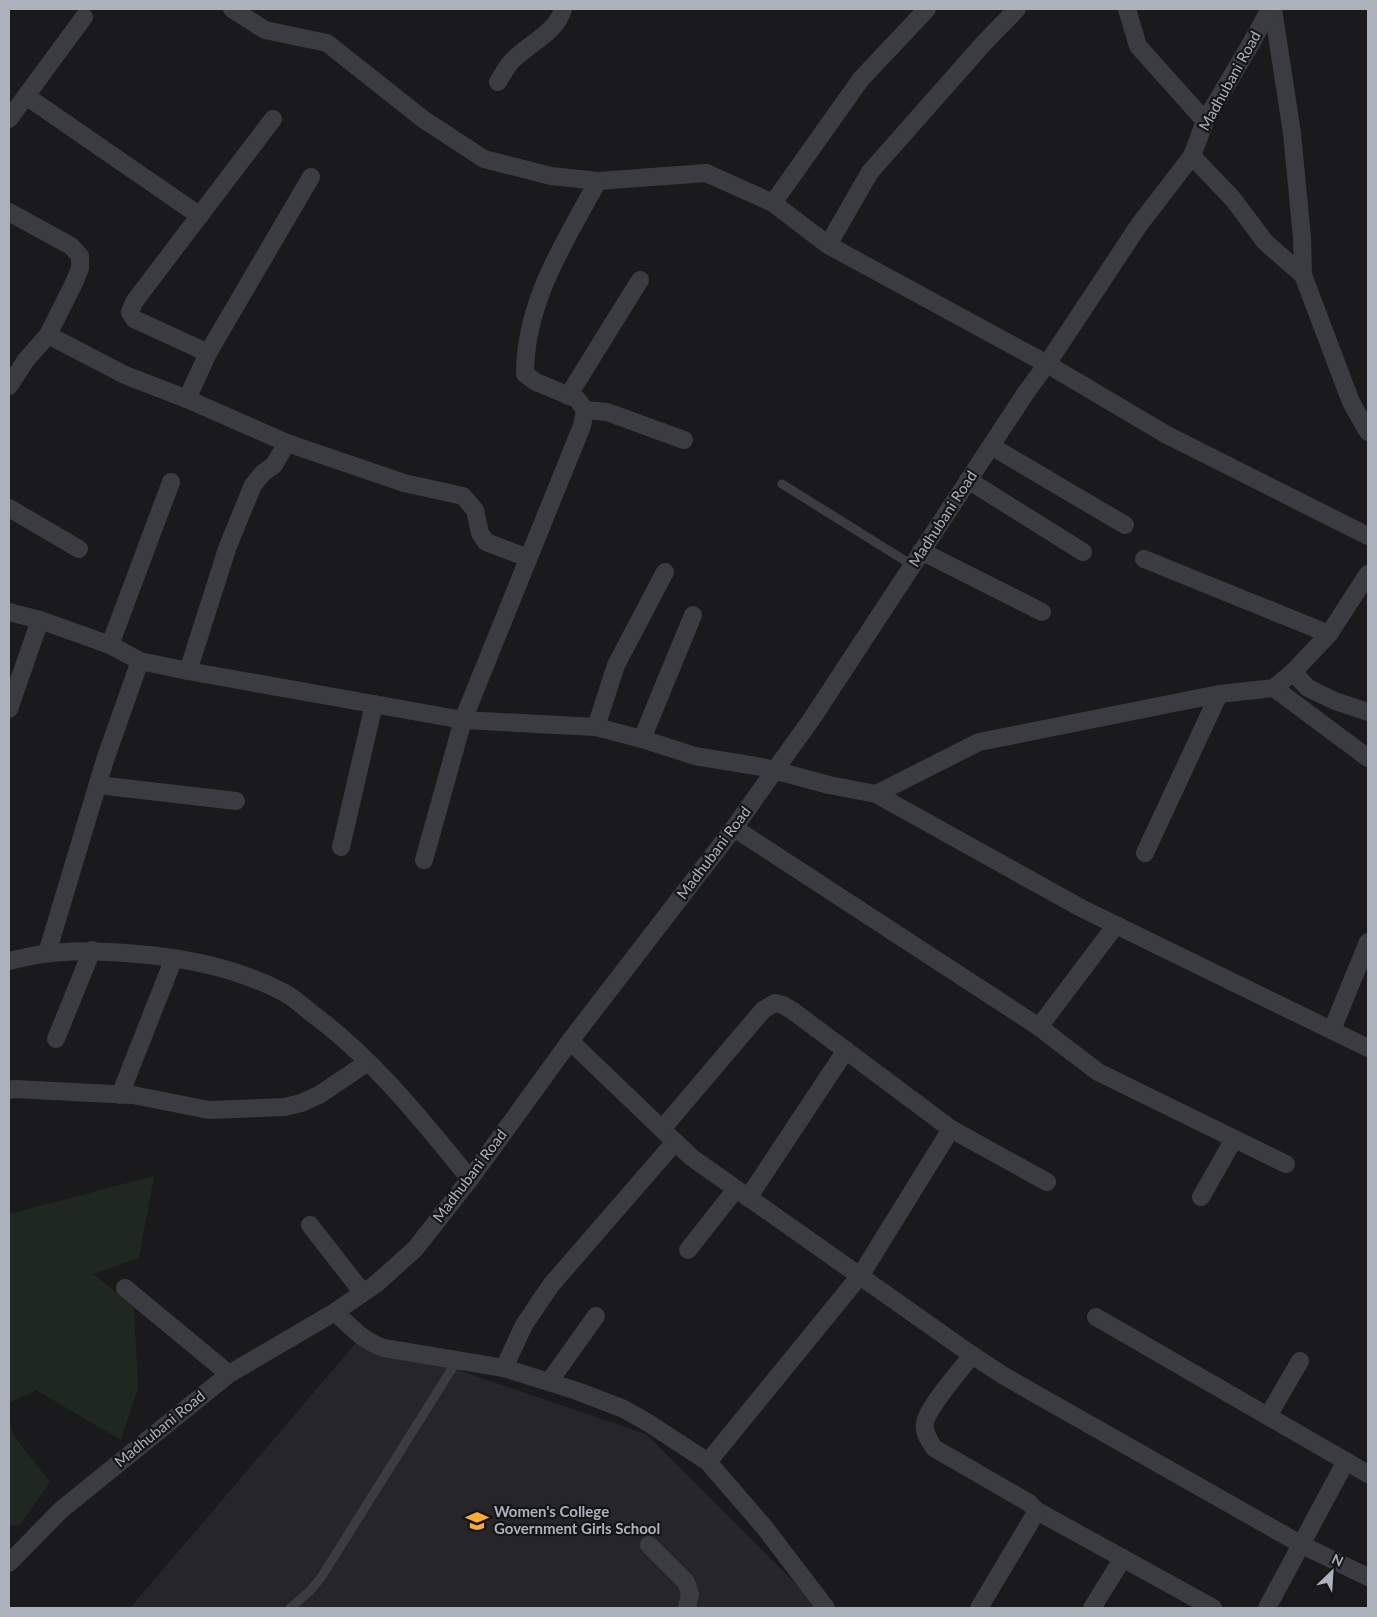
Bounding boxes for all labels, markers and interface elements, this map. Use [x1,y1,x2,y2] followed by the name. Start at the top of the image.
[1194,28,1264,134] street label: Madhubani Road
[904,467,980,570] street label: Madhubani Road
[673,803,754,902] street label: Madhubani Road
[429,1126,510,1225] street label: Madhubani Road
[110,1386,208,1470] street label: Madhubani Road
[494,1502,660,1537] place label: Women's College Government Girls School
[464,1508,490,1534] school or university icon: Women's College Government Girls School
[1307,1547,1357,1597] north arrow
[1329,1550,1346,1570] text: N

